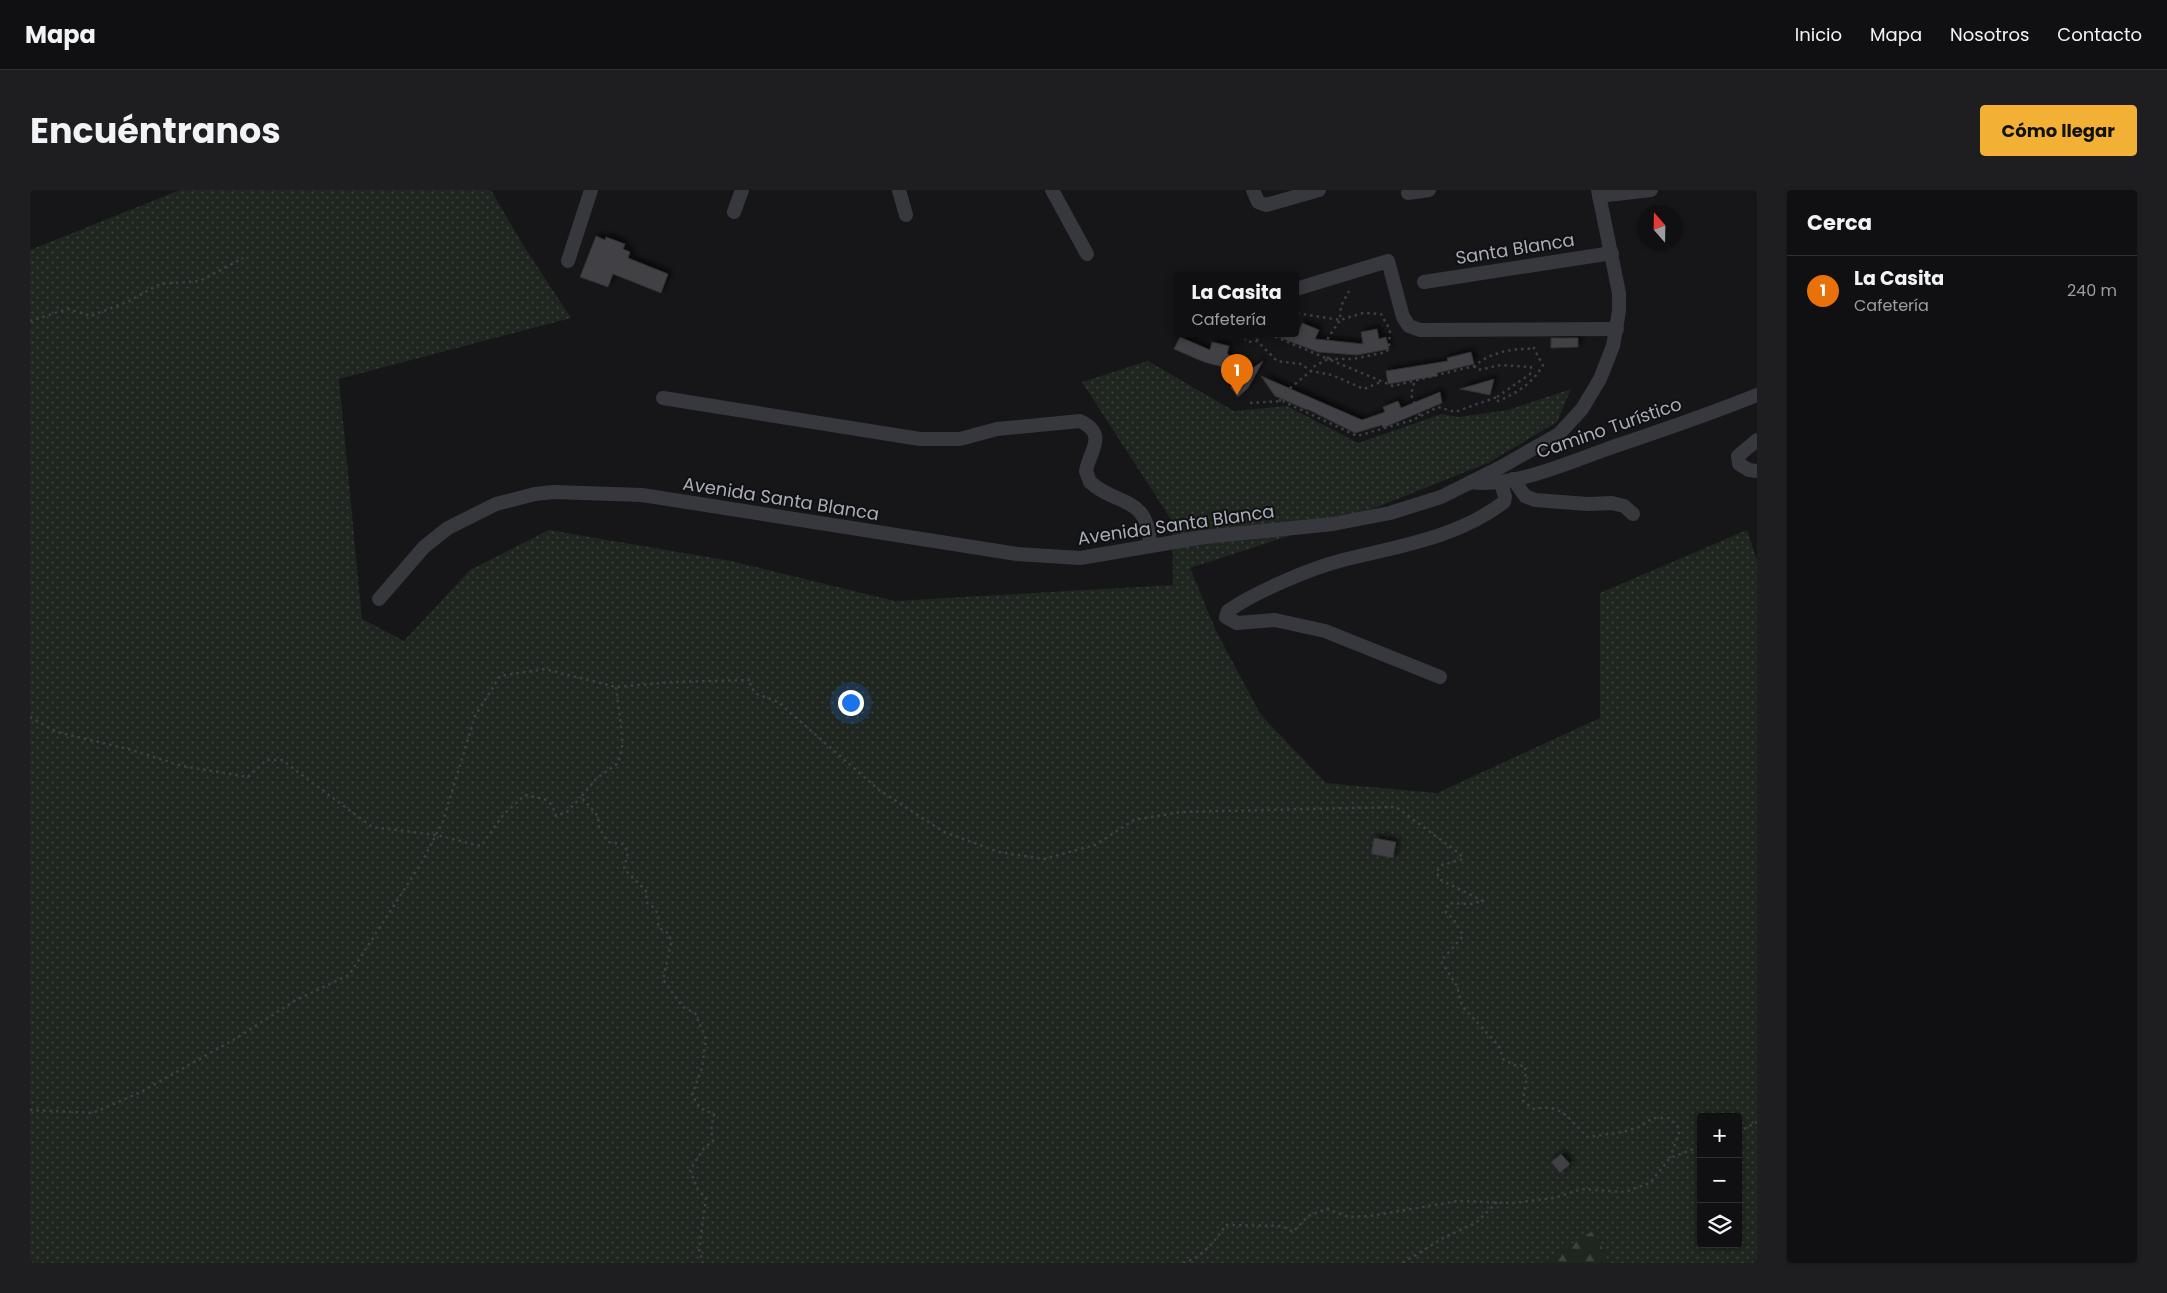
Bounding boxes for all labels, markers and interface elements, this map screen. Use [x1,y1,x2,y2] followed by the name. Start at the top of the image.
[25,18,96,51] text: Mapa
[1795,22,1842,47] text: Inicio
[1870,22,1922,47] text: Mapa
[1950,22,2029,47] text: Nosotros
[2057,22,2142,47] text: Contacto
[1980,105,2137,156] button: Cómo llegar
[30,106,281,155] text: Encuéntranos
[1637,205,1682,250] north arrow
[1807,208,1872,237] text: Cerca
[1454,227,1576,270] street label: Santa Blanca
[1854,265,1944,292] text: La Casita
[1174,272,1299,337] popup
[1191,279,1282,306] text: La Casita
[1820,279,1826,302] text: 1
[2067,279,2117,302] text: 240 m
[1854,294,1929,317] text: Cafetería
[1191,308,1266,331] text: Cafetería
[1221,354,1253,395] pin: 1
[1533,391,1685,464] street label: Camino Turístico
[681,471,881,526] street label: Avenida Santa Blanca
[1076,498,1276,551] street label: Avenida Santa Blanca
[838,690,864,716] your location
[1697,1113,1742,1248] map controls
[1697,1113,1742,1158] button: +
[1697,1158,1742,1203] button: −
[1697,1203,1742,1248] button: layers

